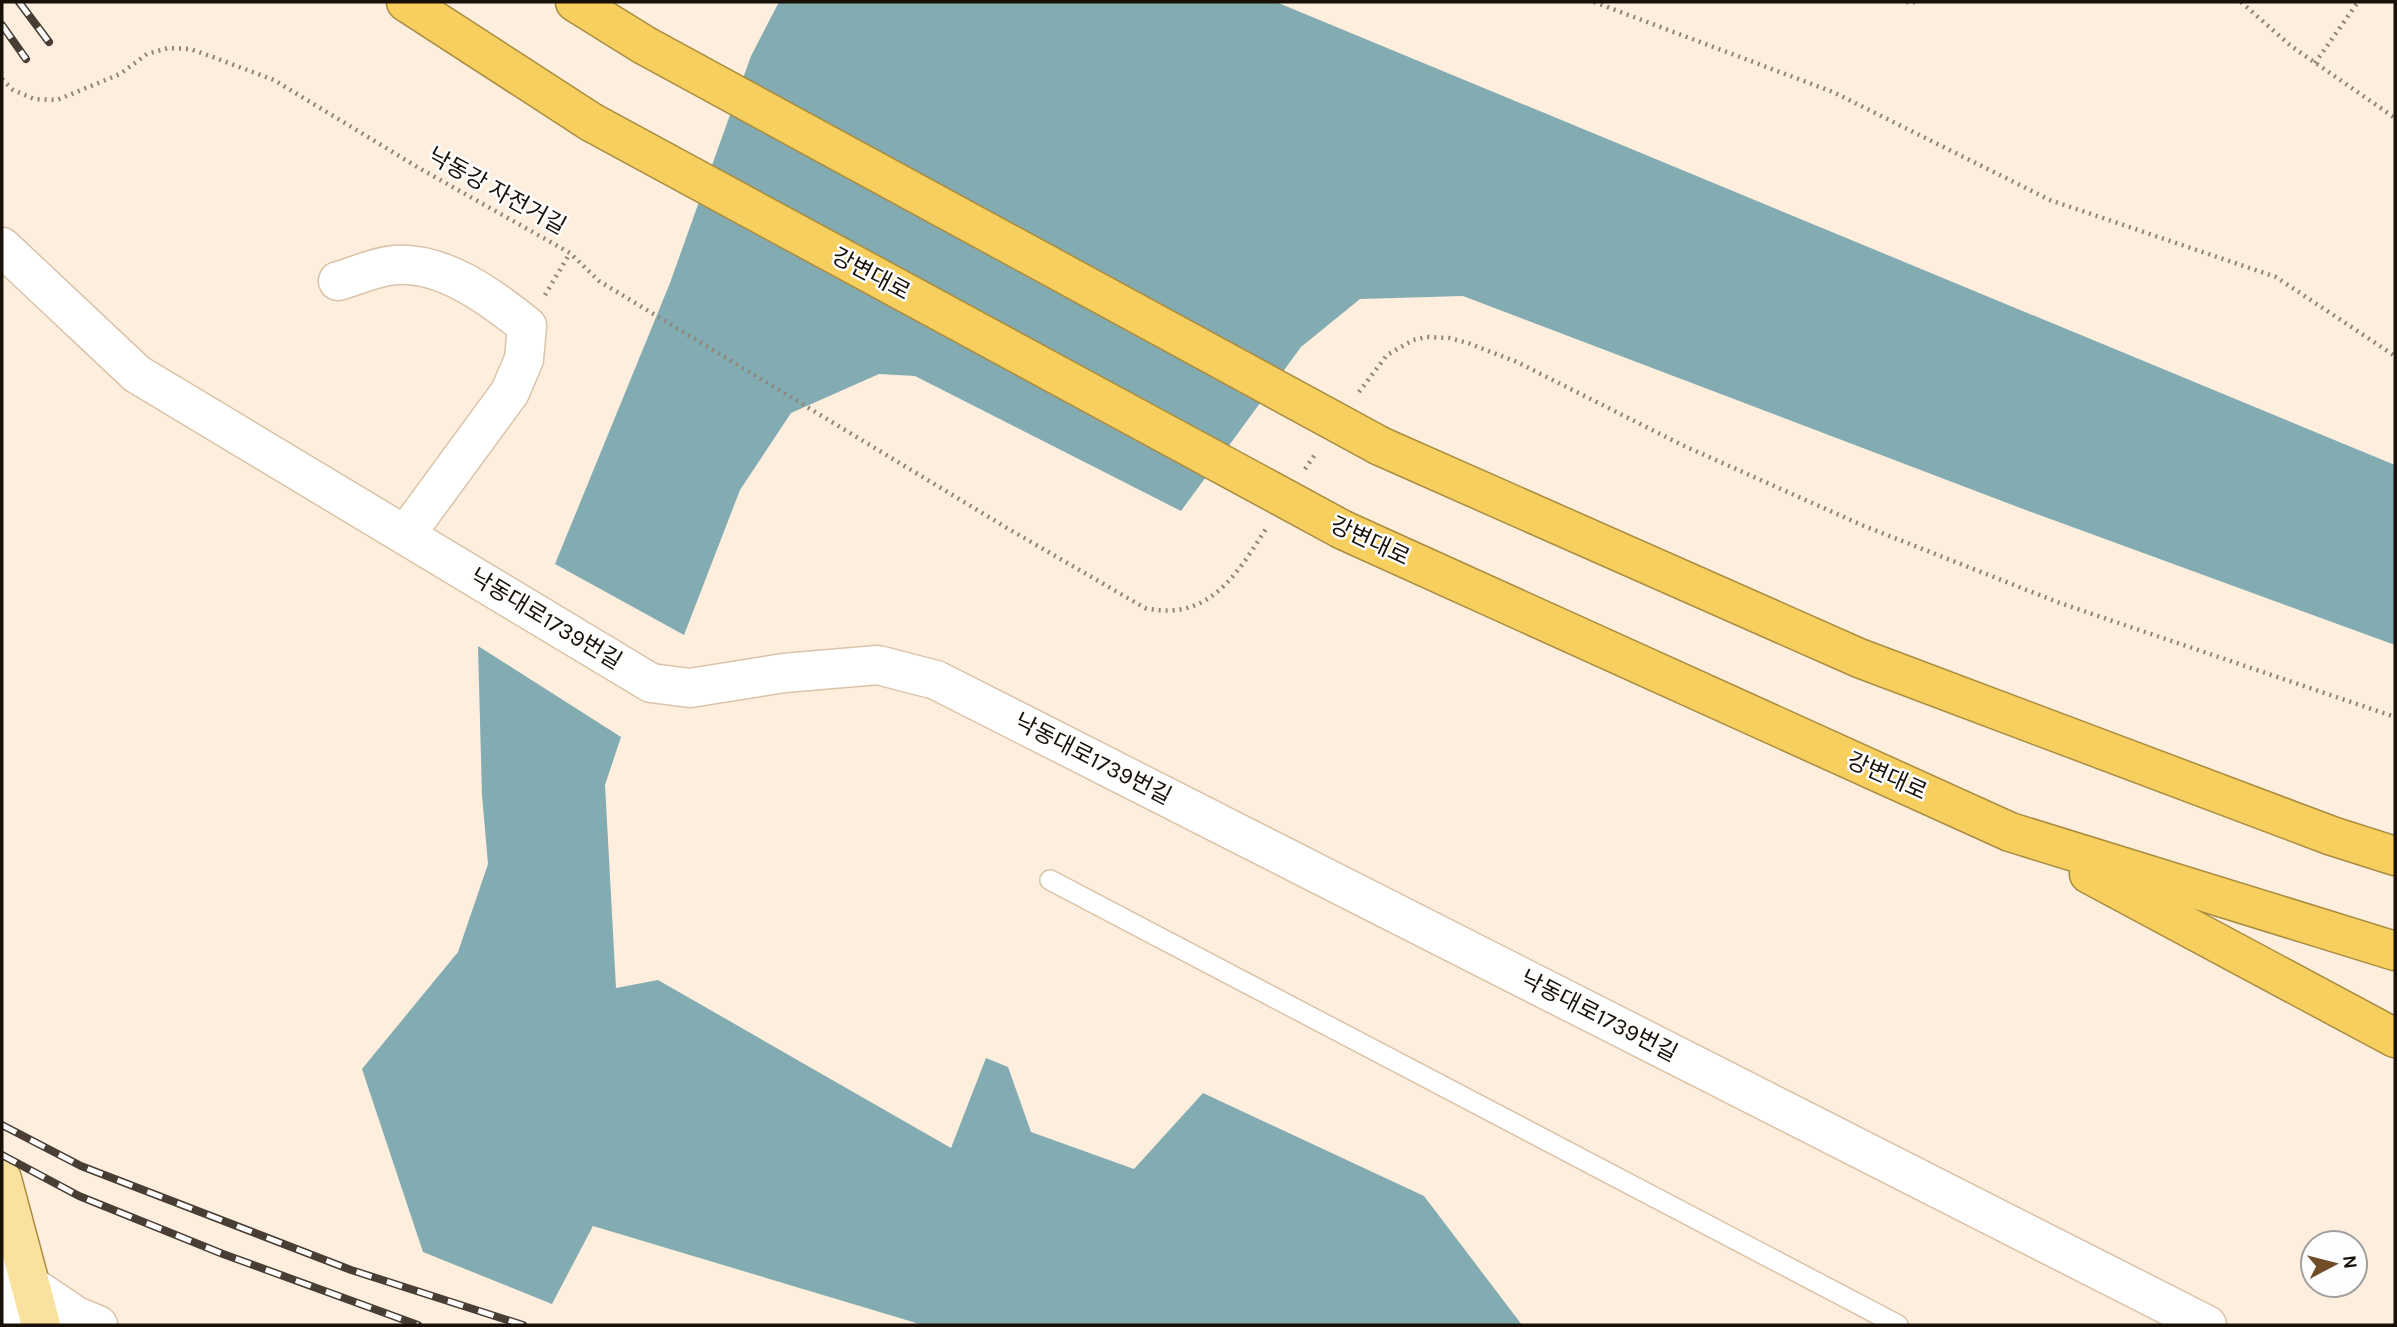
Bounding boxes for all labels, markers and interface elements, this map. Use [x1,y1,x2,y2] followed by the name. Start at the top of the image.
[423,142,571,240] street label: 낙동강 자전거길
[827,242,915,306] street label: 강변대로
[1326,511,1414,571] street label: 강변대로
[465,563,627,675] street label: 낙동대로1739번길
[1010,708,1176,810] street label: 낙동대로1739번길
[1843,746,1931,806] street label: 강변대로
[1516,965,1682,1067] street label: 낙동대로1739번길
[2299,1229,2369,1299] north arrow
[2338,1254,2362,1270] text: N

